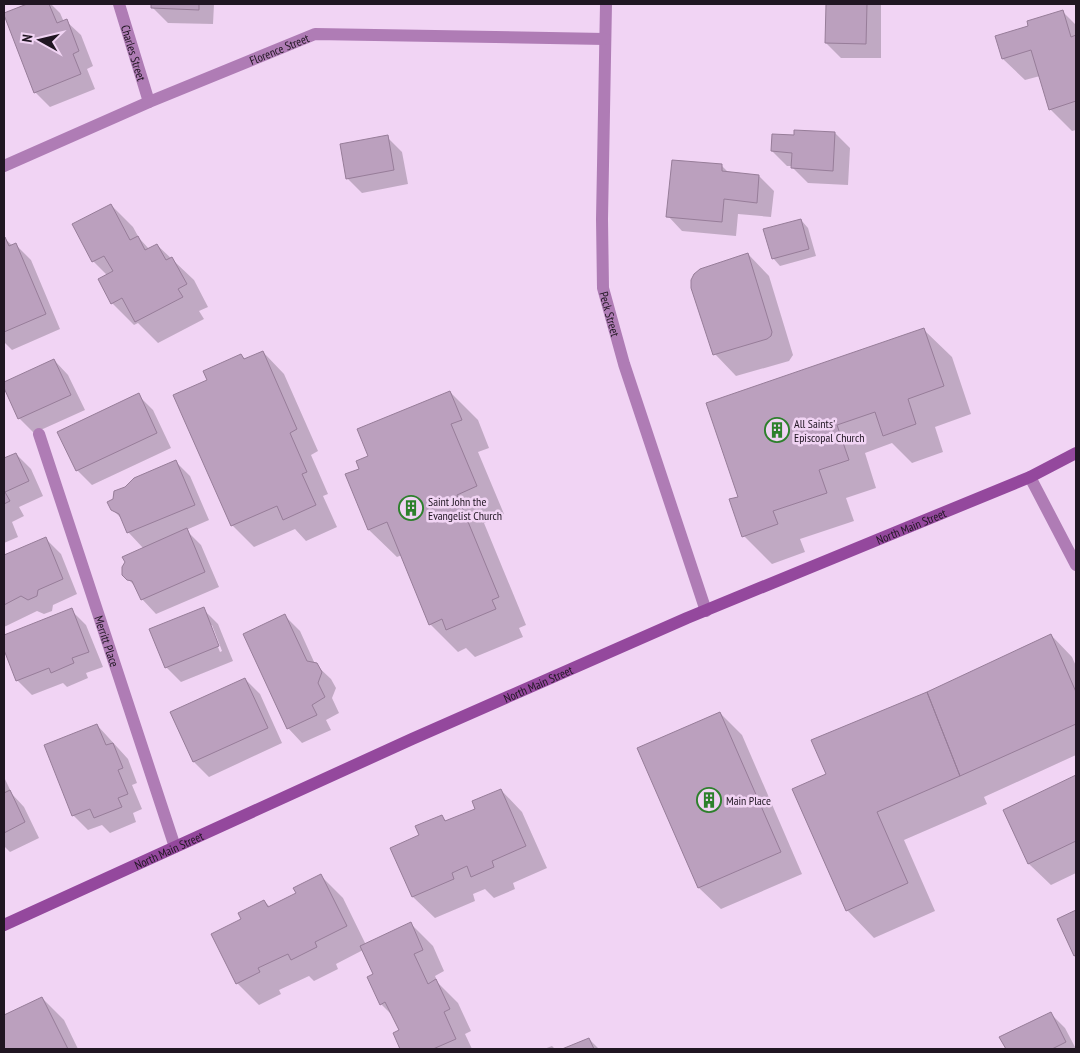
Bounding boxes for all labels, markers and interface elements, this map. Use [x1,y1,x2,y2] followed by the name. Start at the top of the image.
[15,15,65,65] north arrow
[118,23,150,83] street label: Charles Street
[247,30,312,68] street label: Florence Street
[18,33,37,43] text: N
[597,290,624,339] street label: Peck Street
[794,416,864,445] place label: All Saints' Episcopal Church
[764,417,790,443] building icon: All Saints' Episcopal Church
[428,494,502,523] place label: Saint John the Evangelist Church
[398,495,424,521] building icon: Saint John the Evangelist Church
[874,505,949,547] street label: North Main Street
[92,614,123,669] street label: Merritt Place
[501,662,576,705] street label: North Main Street
[696,787,722,813] building icon: Main Place
[726,793,771,808] place label: Main Place
[132,827,206,872] street label: North Main Street

